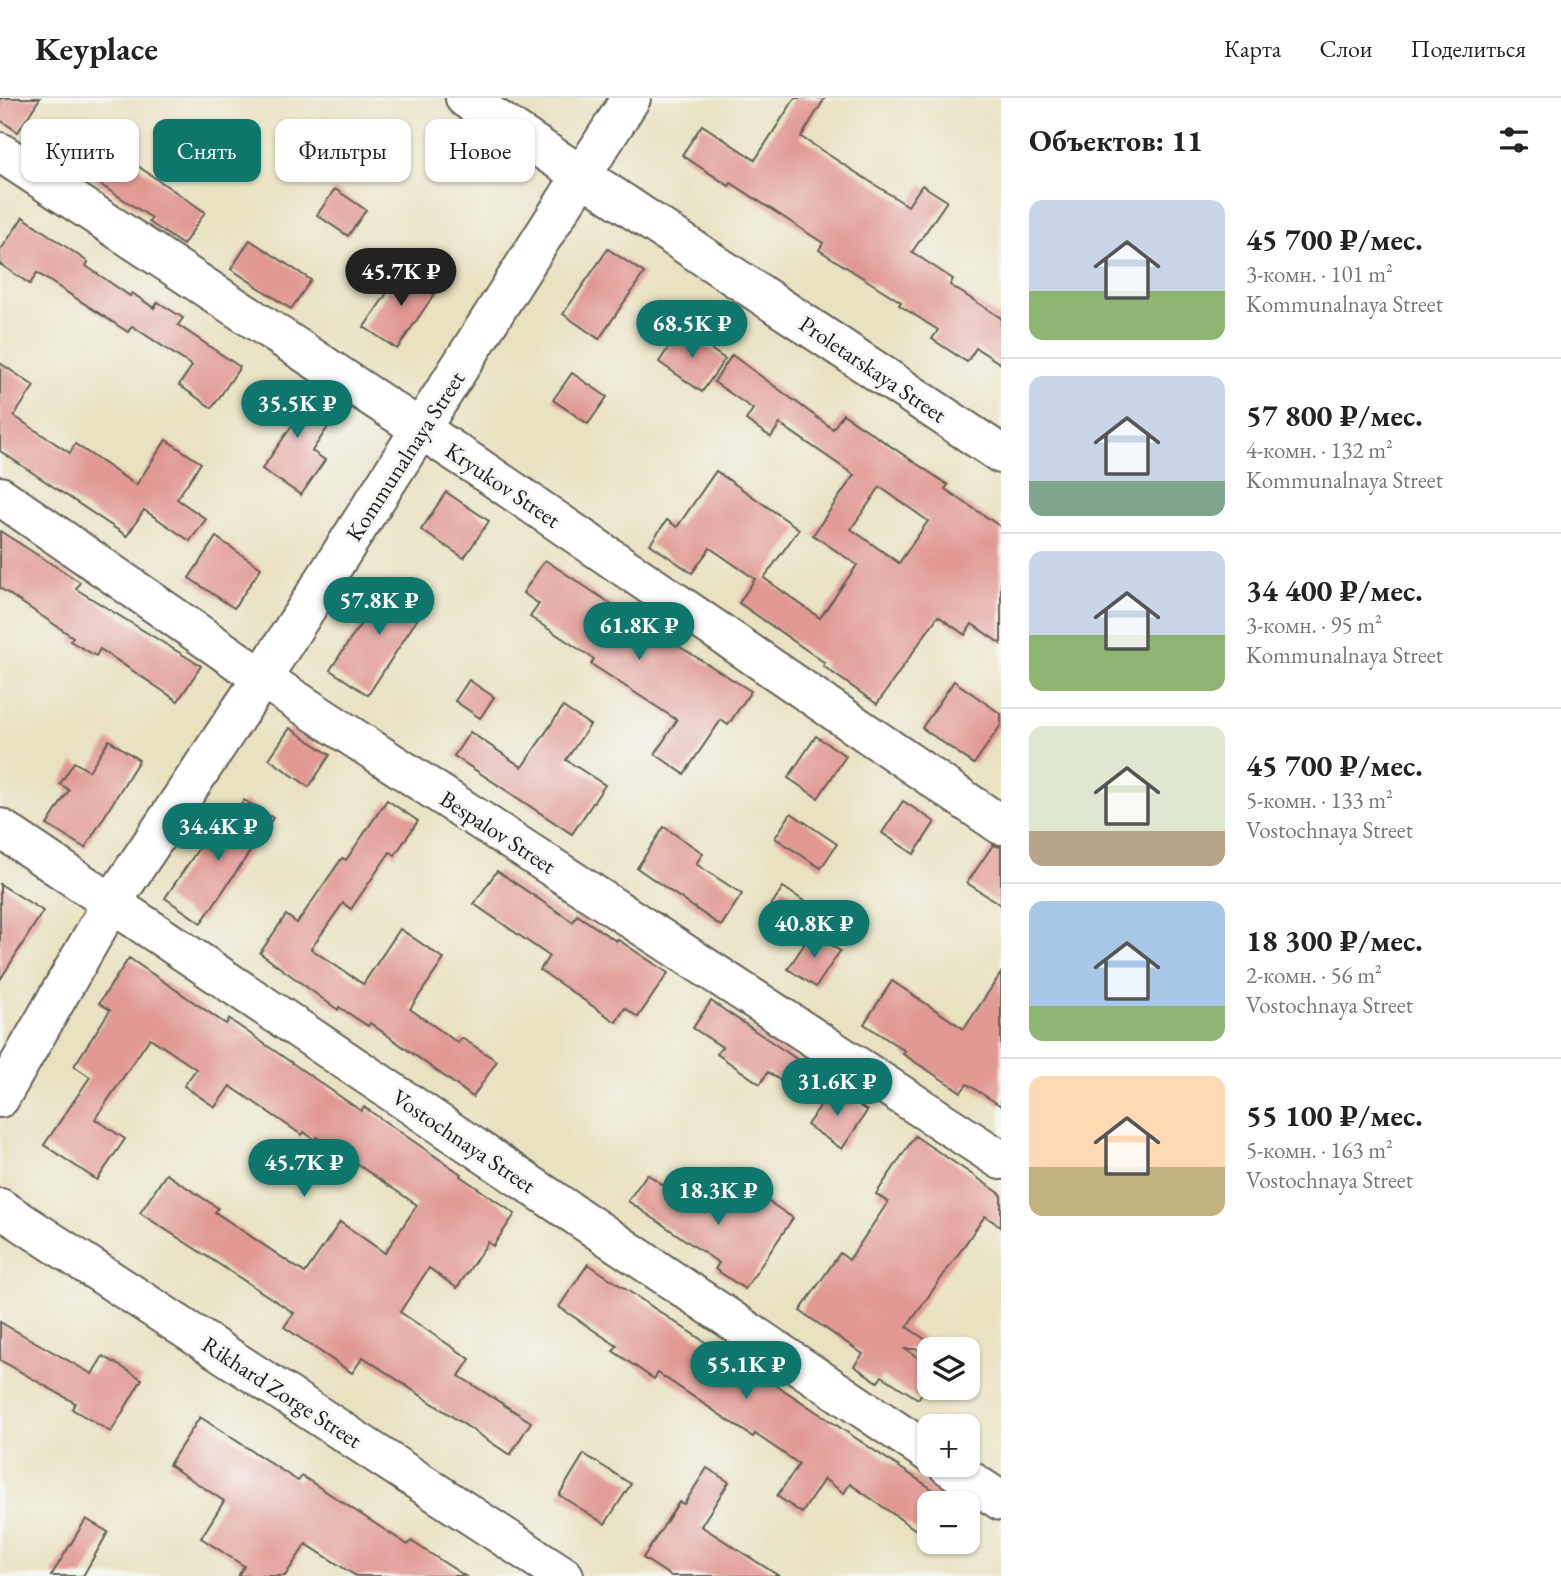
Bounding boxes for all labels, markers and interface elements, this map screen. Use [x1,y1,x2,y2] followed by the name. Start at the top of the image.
[35,27,158,70] text: Keyplace
[1224,33,1281,64] text: Карта
[1319,33,1373,64] text: Слои
[1411,33,1526,64] text: Поделиться
[21,119,139,182] chip: Купить
[153,119,261,182] chip: Снять
[275,119,411,182] chip: Фильтры
[425,119,535,182] chip: Новое
[1029,121,1203,160] text: Объектов: 11
[1495,121,1533,159] icon: filters
[1246,220,1423,259] text: 45 700 ₽/мес.
[1085,228,1169,312] icon: home
[336,248,466,308] pin: 45.7K ₽
[361,256,441,286] text: 45.7K ₽
[1246,259,1393,289] text: 3-комн. · 101 m²
[1246,289,1443,319] text: Kommunalnaya Street
[627,300,757,360] pin: 68.5K ₽
[652,308,732,338] text: 68.5K ₽
[794,309,953,430] street label: Proletarskaya Street
[339,365,472,547] street label: Kommunalnaya Street
[232,380,362,440] pin: 35.5K ₽
[257,388,337,418] text: 35.5K ₽
[1246,396,1423,435] text: 57 800 ₽/мес.
[1085,404,1169,488] icon: home
[440,435,567,535] street label: Kryukov Street
[1246,435,1393,465] text: 4-комн. · 132 m²
[1246,465,1443,495] text: Kommunalnaya Street
[1246,571,1423,610] text: 34 400 ₽/мес.
[314,578,444,637] pin: 57.8K ₽
[1085,579,1169,663] icon: home
[339,585,419,615] text: 57.8K ₽
[574,602,704,662] pin: 61.8K ₽
[599,610,679,640] text: 61.8K ₽
[1246,610,1382,640] text: 3-комн. · 95 m²
[1246,640,1443,670] text: Kommunalnaya Street
[1246,746,1423,785] text: 45 700 ₽/мес.
[1085,754,1169,838] icon: home
[434,783,562,881] street label: Bespalov Street
[1246,785,1393,815] text: 5-комн. · 133 m²
[153,804,283,863] pin: 34.4K ₽
[178,811,258,841] text: 34.4K ₽
[1246,815,1413,845] text: Vostochnaya Street
[749,900,879,960] pin: 40.8K ₽
[774,908,854,938] text: 40.8K ₽
[1246,921,1423,960] text: 18 300 ₽/мес.
[1085,929,1169,1013] icon: home
[1246,960,1382,990] text: 2-комн. · 56 m²
[1246,990,1413,1020] text: Vostochnaya Street
[772,1058,902,1118] pin: 31.6K ₽
[797,1066,877,1096] text: 31.6K ₽
[386,1082,542,1201] street label: Vostochnaya Street
[1246,1096,1423,1135] text: 55 100 ₽/мес.
[1085,1104,1169,1188] icon: home
[1246,1135,1393,1165] text: 5-комн. · 163 m²
[239,1140,369,1199] pin: 45.7K ₽
[264,1147,344,1177] text: 45.7K ₽
[1246,1165,1413,1195] text: Vostochnaya Street
[653,1168,783,1227] pin: 18.3K ₽
[678,1175,758,1205] text: 18.3K ₽
[196,1329,368,1455] street label: Rikhard Zorge Street
[917,1337,980,1554] map controls
[917,1337,980,1400] button: layers
[681,1342,811,1401] pin: 55.1K ₽
[706,1349,786,1379] text: 55.1K ₽
[917,1414,980,1477] button: +
[917,1491,980,1554] button: −

